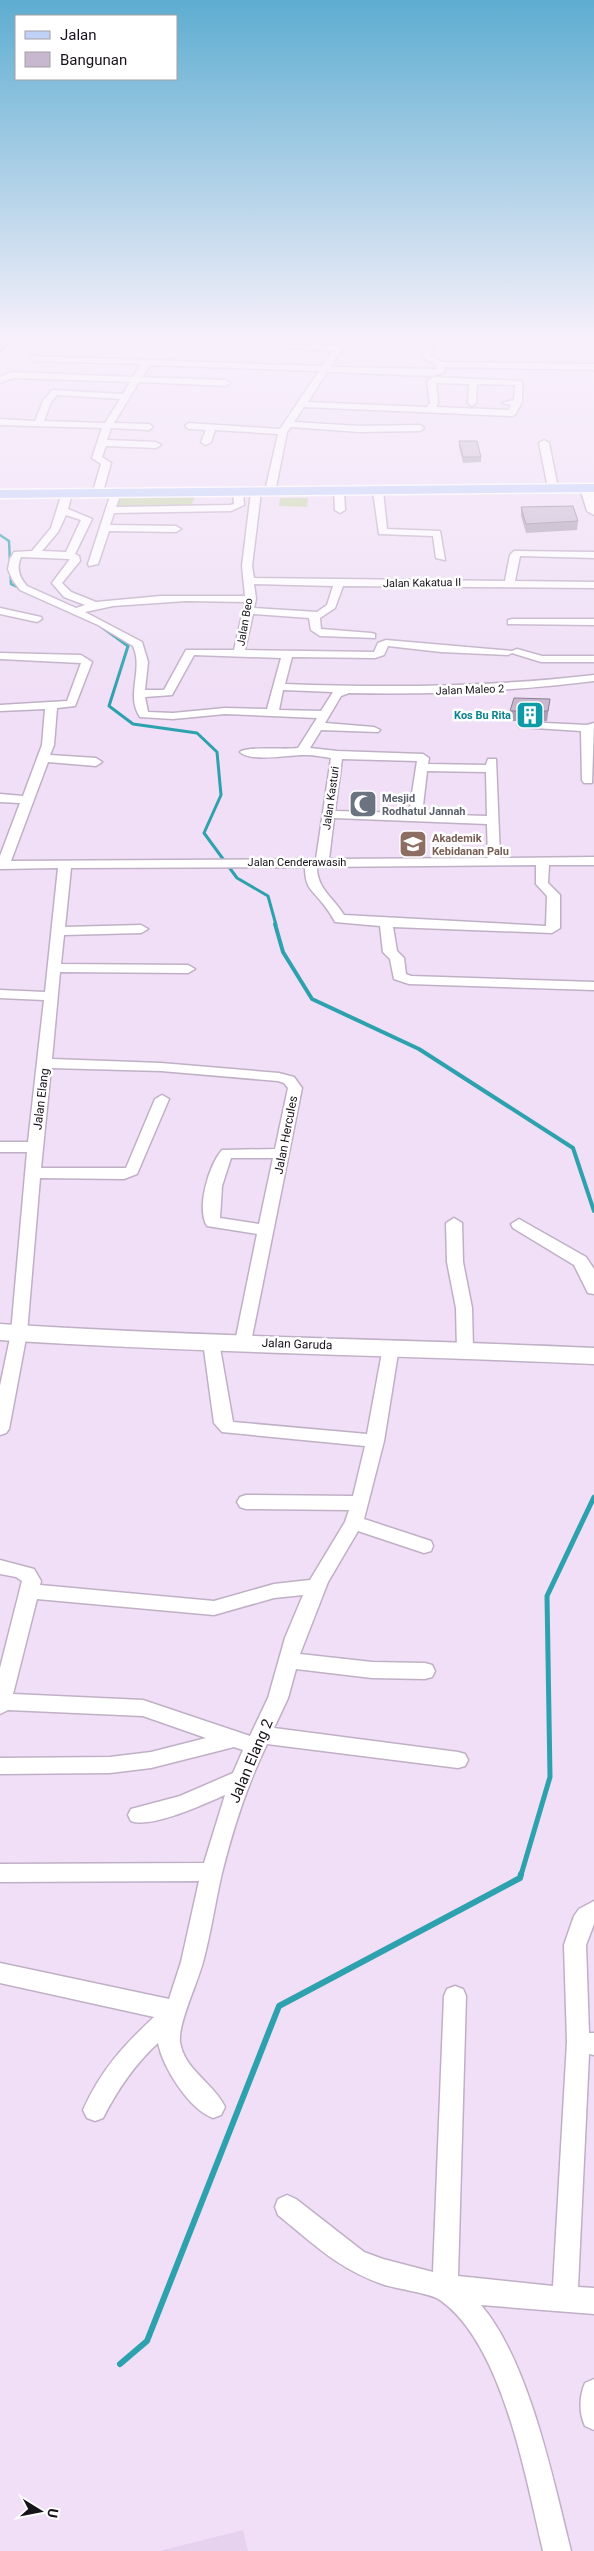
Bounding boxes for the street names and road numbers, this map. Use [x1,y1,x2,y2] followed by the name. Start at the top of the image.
[383,576,461,590] street label: Jalan Kakatua II
[234,597,256,647] street label: Jalan Beo
[435,682,505,698] street label: Jalan Maleo 2
[320,765,342,831] street label: Jalan Kasturi
[248,856,346,869] street label: Jalan Cenderawasih
[30,1067,52,1131] street label: Jalan Elang
[272,1095,300,1175] street label: Jalan Hercules
[261,1336,333,1352] street label: Jalan Garuda
[225,1716,277,1806] street label: Jalan Elang 2

